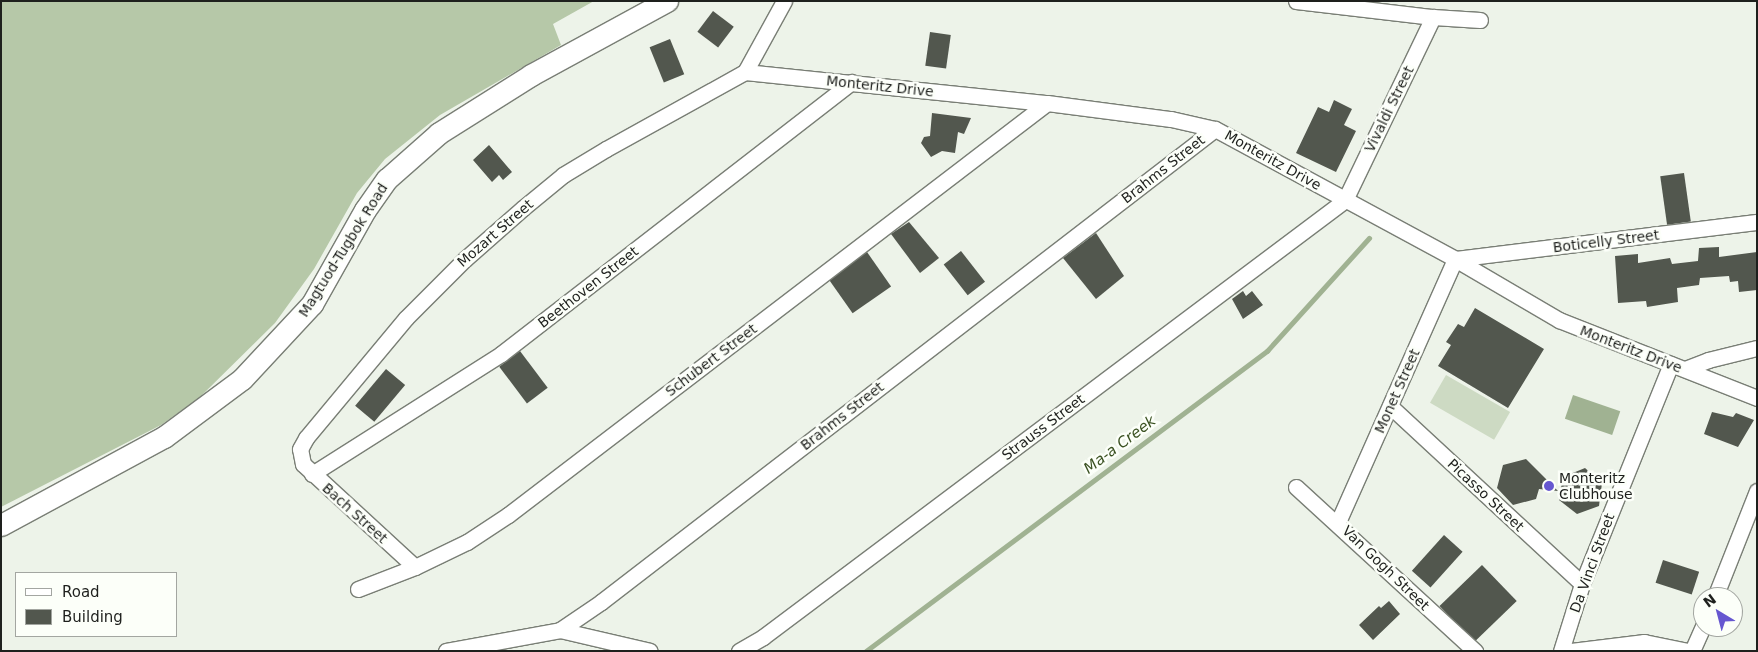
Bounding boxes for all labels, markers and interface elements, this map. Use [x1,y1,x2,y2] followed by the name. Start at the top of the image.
[1361,63,1417,155] street label: Vivaldi Street
[825,72,935,100] street label: Monteritz Drive
[1222,127,1324,193] street label: Monteritz Drive
[1118,131,1208,207] street label: Brahms Street
[295,180,391,320] street label: Magtuod-Tugbok Road
[454,196,536,270] street label: Mozart Street
[1552,226,1660,256] street label: Boticelly Street
[535,243,641,331] street label: Beethoven Street
[662,320,760,400] street label: Schubert Street
[1578,322,1684,376] street label: Monteritz Drive
[1371,346,1423,436] street label: Monet Street
[797,378,887,454] street label: Brahms Street
[998,390,1088,464] street label: Strauss Street
[1081,412,1159,478] water label: Ma-a Creek
[1444,455,1528,535] street label: Picasso Street
[1559,470,1633,502] place label: Monteritz Clubhouse
[319,479,391,547] street label: Bach Street
[1543,480,1555,492] marker: Monteritz Clubhouse
[1566,511,1618,615] street label: Da Vinci Street
[1339,522,1433,614] street label: Van Gogh Street
[15,572,178,637] legend
[62,583,100,601] text: Road
[1693,587,1743,637] north arrow
[1700,591,1719,611] text: N
[62,608,123,626] text: Building

